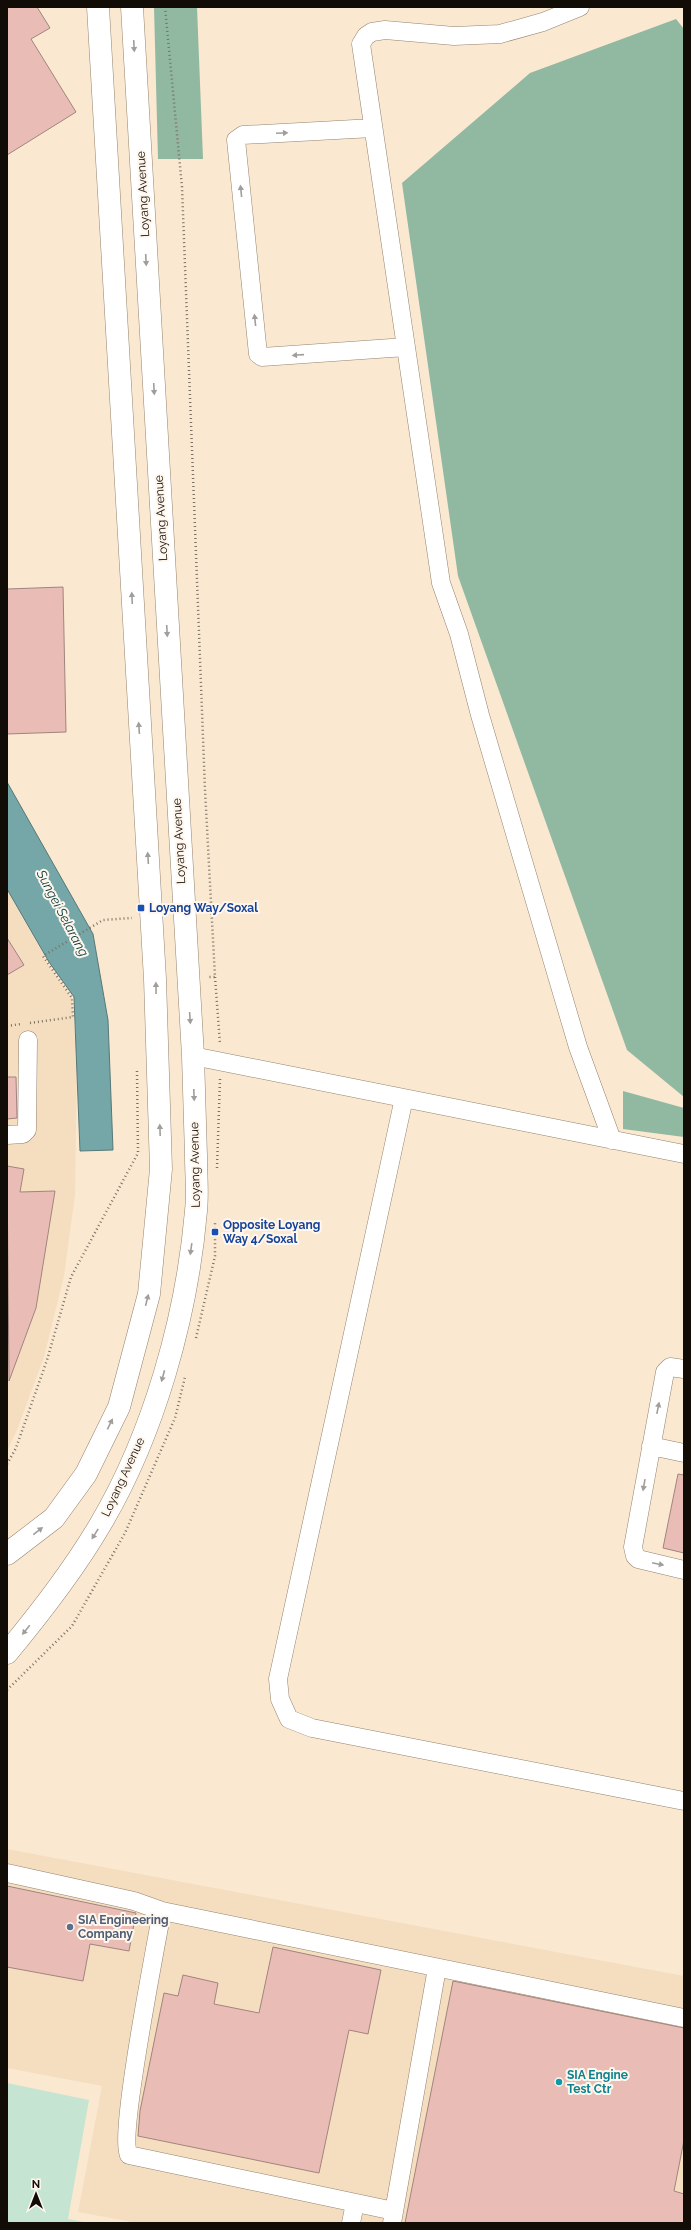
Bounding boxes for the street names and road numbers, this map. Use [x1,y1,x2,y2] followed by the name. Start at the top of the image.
[134,151,152,237] street label: Loyang Avenue
[152,475,170,561] street label: Loyang Avenue
[170,798,188,884] street label: Loyang Avenue
[187,1122,203,1208] street label: Loyang Avenue
[99,1435,147,1519] street label: Loyang Avenue

